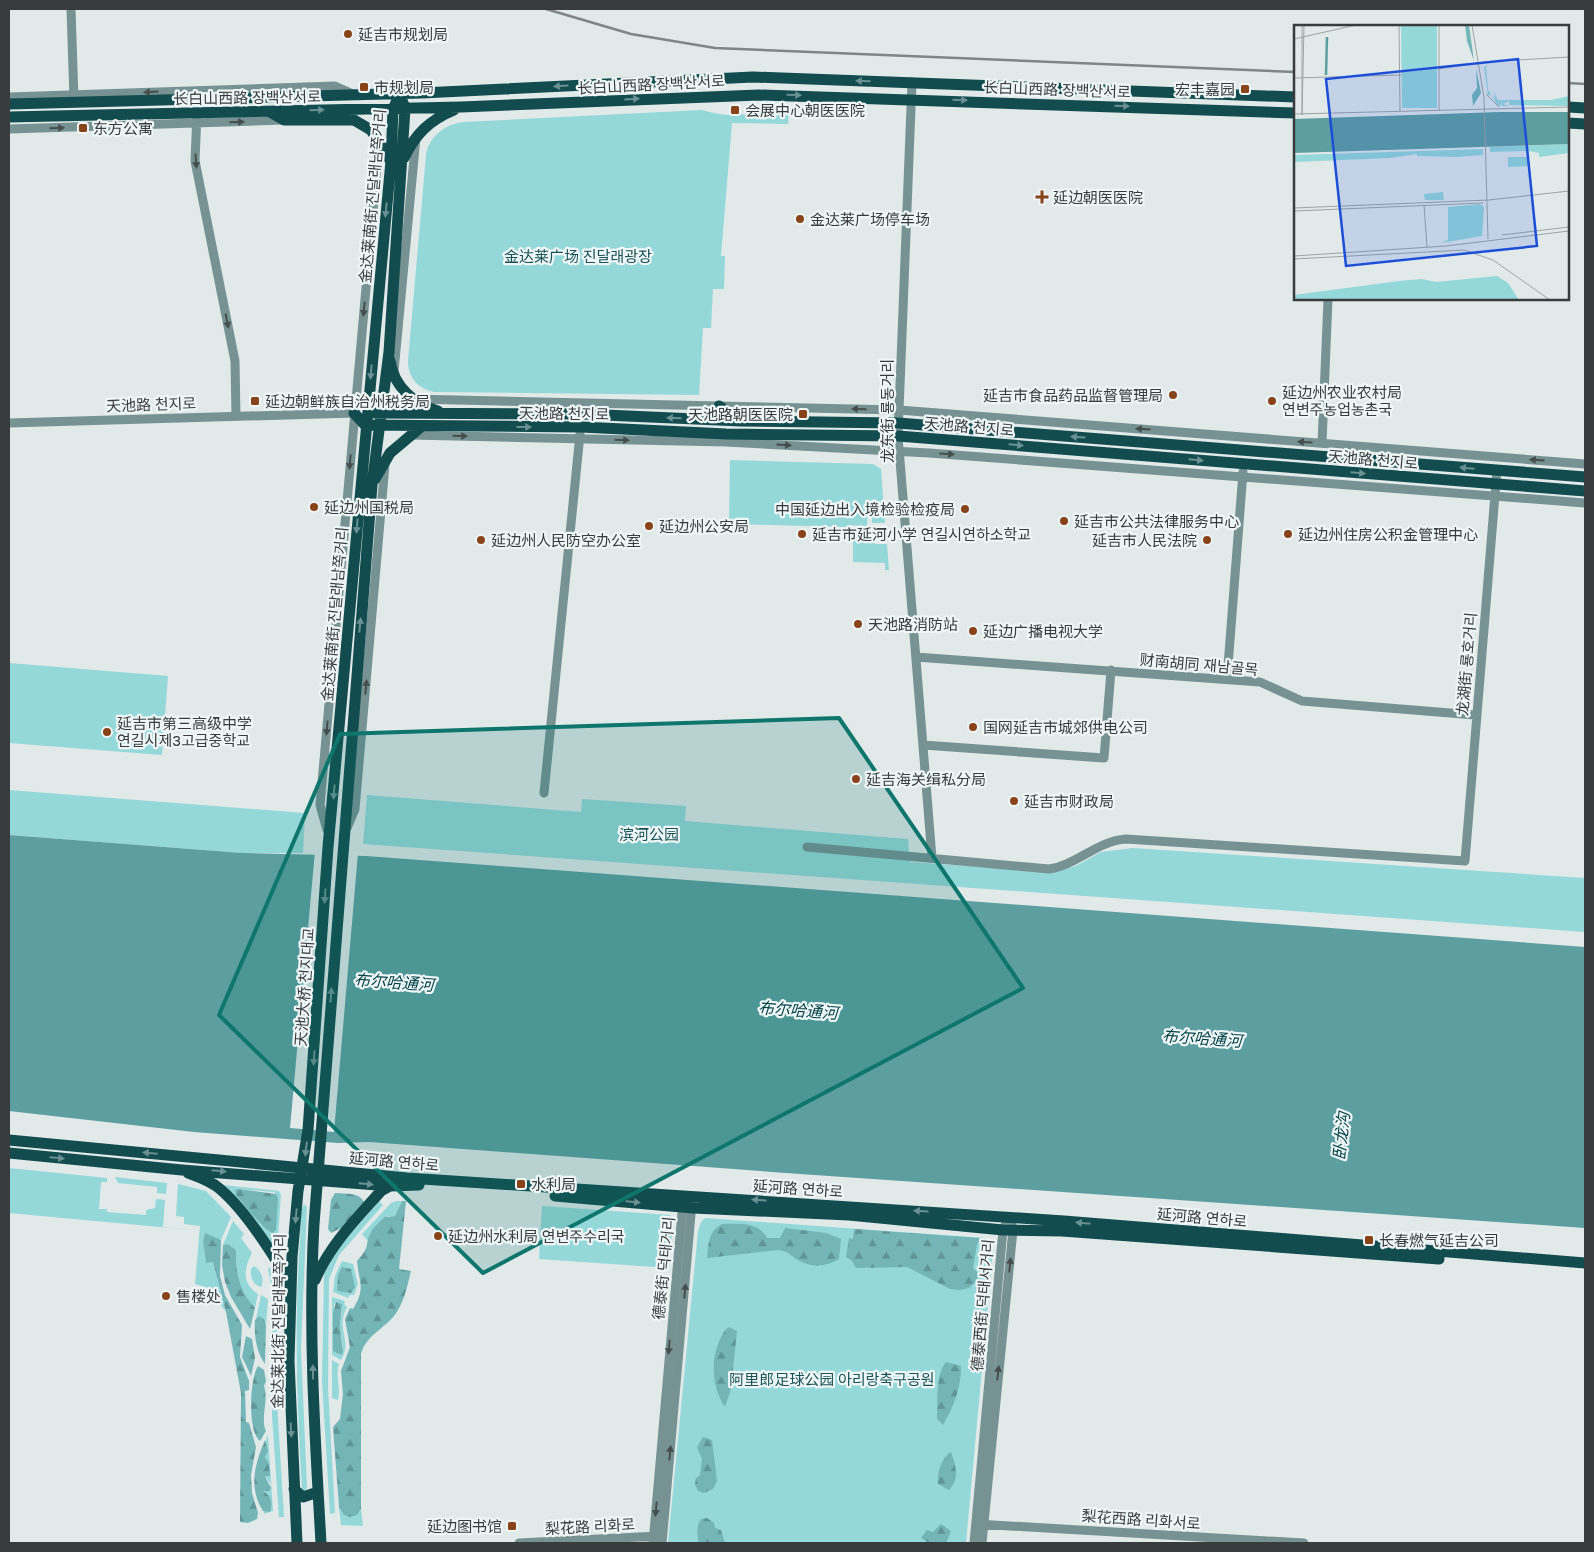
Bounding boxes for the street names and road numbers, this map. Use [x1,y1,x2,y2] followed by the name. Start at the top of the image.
[577,71,725,97] street label: 长白山西路 장백산서로
[983,77,1131,101] street label: 长白山西路 장백산서로
[173,87,321,107] street label: 长白山西路 장백산서로
[355,108,389,284] street label: 金达莱南街 진달래남쪽거리
[878,359,896,463] street label: 龙东街 룡동거리
[106,393,196,415] street label: 天池路 천지로
[519,403,609,423] street label: 天池路 천지로
[923,413,1015,439] street label: 天池路 천지로
[1327,446,1419,472] street label: 天池路 천지로
[317,526,351,702] street label: 金达莱南街 진달래남쪽거리
[1453,611,1479,717] street label: 龙湖街 룡호거리
[1139,650,1259,678] street label: 财南胡同 재남골목
[291,927,317,1047] street label: 天池大桥 천지대교
[348,1148,440,1174] street label: 延河路 연하로
[752,1176,844,1200] street label: 延河路 연하로
[1156,1204,1248,1230] street label: 延河路 연하로
[649,1215,677,1321] street label: 德泰街 덕태거리
[267,1233,289,1409] street label: 金达莱北街 진달래북쪽거리
[967,1238,997,1372] street label: 德泰西街 덕태서거리
[1081,1506,1201,1532] street label: 梨花西路 리화서로
[545,1515,635,1537] street label: 梨花路 리화로

